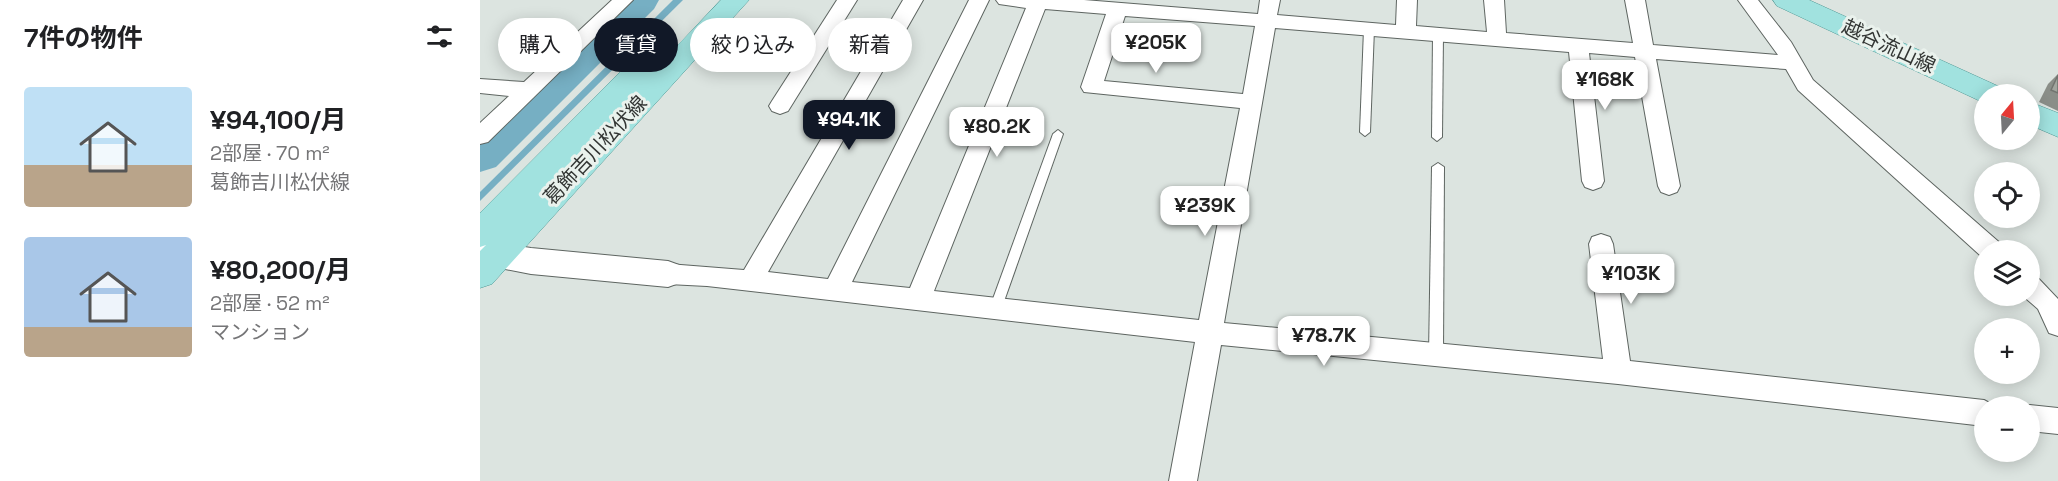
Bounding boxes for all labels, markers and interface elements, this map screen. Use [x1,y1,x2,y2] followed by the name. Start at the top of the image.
[1838,13,1940,79] street label: 越谷流山線
[498,18,582,72] chip: 購入
[594,18,678,72] chip: 賃貸
[690,18,816,72] chip: 絞り込み
[828,18,912,72] chip: 新着
[423,20,456,53] icon: filters
[24,21,142,55] text: 7件の物件
[1114,23,1198,74] pin: ¥205K
[1125,29,1187,55] text: ¥205K
[1563,60,1647,111] pin: ¥168K
[1576,66,1634,92] text: ¥168K
[1974,84,2040,150] north arrow
[1974,84,2040,462] map controls
[538,90,652,210] street label: 葛飾吉川松伏線
[800,100,898,151] pin: ¥94.1K
[210,103,347,137] text: ¥94,100/月
[817,106,881,132] text: ¥94.1K
[948,107,1046,158] pin: ¥80.2K
[72,111,144,183] icon: home
[963,113,1031,139] text: ¥80.2K
[210,140,330,166] text: 2部屋 · 70 m²
[1974,162,2040,228] button: locate
[210,169,350,195] text: 葛飾吉川松伏線
[1163,186,1247,237] pin: ¥239K
[1174,192,1236,218] text: ¥239K
[1974,240,2040,306] button: layers
[210,253,351,287] text: ¥80,200/月
[1589,254,1673,305] pin: ¥103K
[1601,260,1661,286] text: ¥103K
[72,261,144,333] icon: home
[210,290,330,316] text: 2部屋 · 52 m²
[1275,316,1373,367] pin: ¥78.7K
[1974,318,2040,384] button: +
[210,319,310,345] text: マンション
[1292,322,1356,348] text: ¥78.7K
[1974,396,2040,462] button: −

